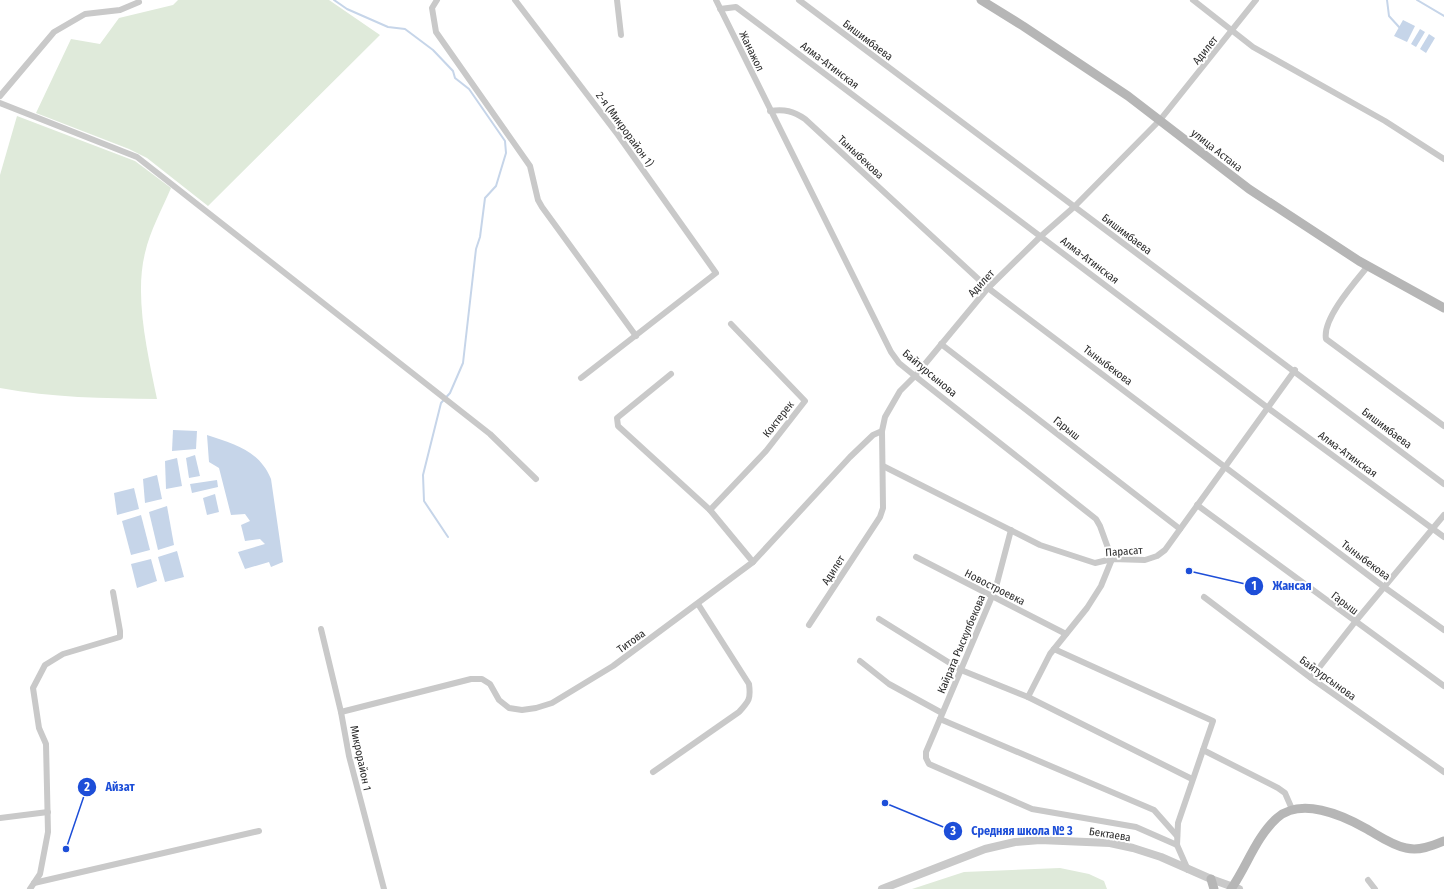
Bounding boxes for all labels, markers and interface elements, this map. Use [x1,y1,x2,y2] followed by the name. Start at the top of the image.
[840,17,895,63] street label: Бишимбаева
[736,29,767,73] street label: Жанажол
[1190,33,1221,67] street label: Адилет
[798,39,861,92] street label: Алма-Атинская
[593,89,656,169] street label: 2-я (Микрорайон 1)
[1189,126,1245,174] street label: улица Астана
[835,133,886,182] street label: Тыныбекова
[1099,211,1154,257] street label: Бишимбаева
[1058,234,1121,287] street label: Алма-Атинская
[966,267,998,300] street label: Адилет
[1081,343,1135,388] street label: Тыныбекова
[900,347,959,400] street label: Байтурсынова
[760,398,797,440] street label: Коктерек
[1359,405,1414,451] street label: Бишимбаева
[1051,414,1083,443] street label: Гарыш
[1316,429,1380,480] street label: Алма-Атинская
[1339,538,1393,583] street label: Тыныбекова
[1105,544,1144,559] street label: Парасат
[819,553,848,587] street label: Адилет
[962,567,1027,608] street label: Новостроевка
[1244,574,1320,598] callout: Жансая
[1251,579,1257,593] text: 1
[1271,579,1312,593] text: Жансая
[1329,589,1361,618] street label: Гарыш
[935,593,988,696] street label: Кайрата Рыскулбекова
[615,627,648,656] street label: Титова
[1297,654,1359,703] street label: Байтурсынова
[347,724,374,792] street label: Микрорайон 1
[77,775,142,799] callout: Айзат
[83,780,90,794] text: 2
[104,780,135,794] text: Айзат
[943,819,1081,843] callout: Средняя школа № 3
[949,824,956,838] text: 3
[971,824,1073,838] text: Средняя школа № 3
[1088,825,1132,844] street label: Бектаева

